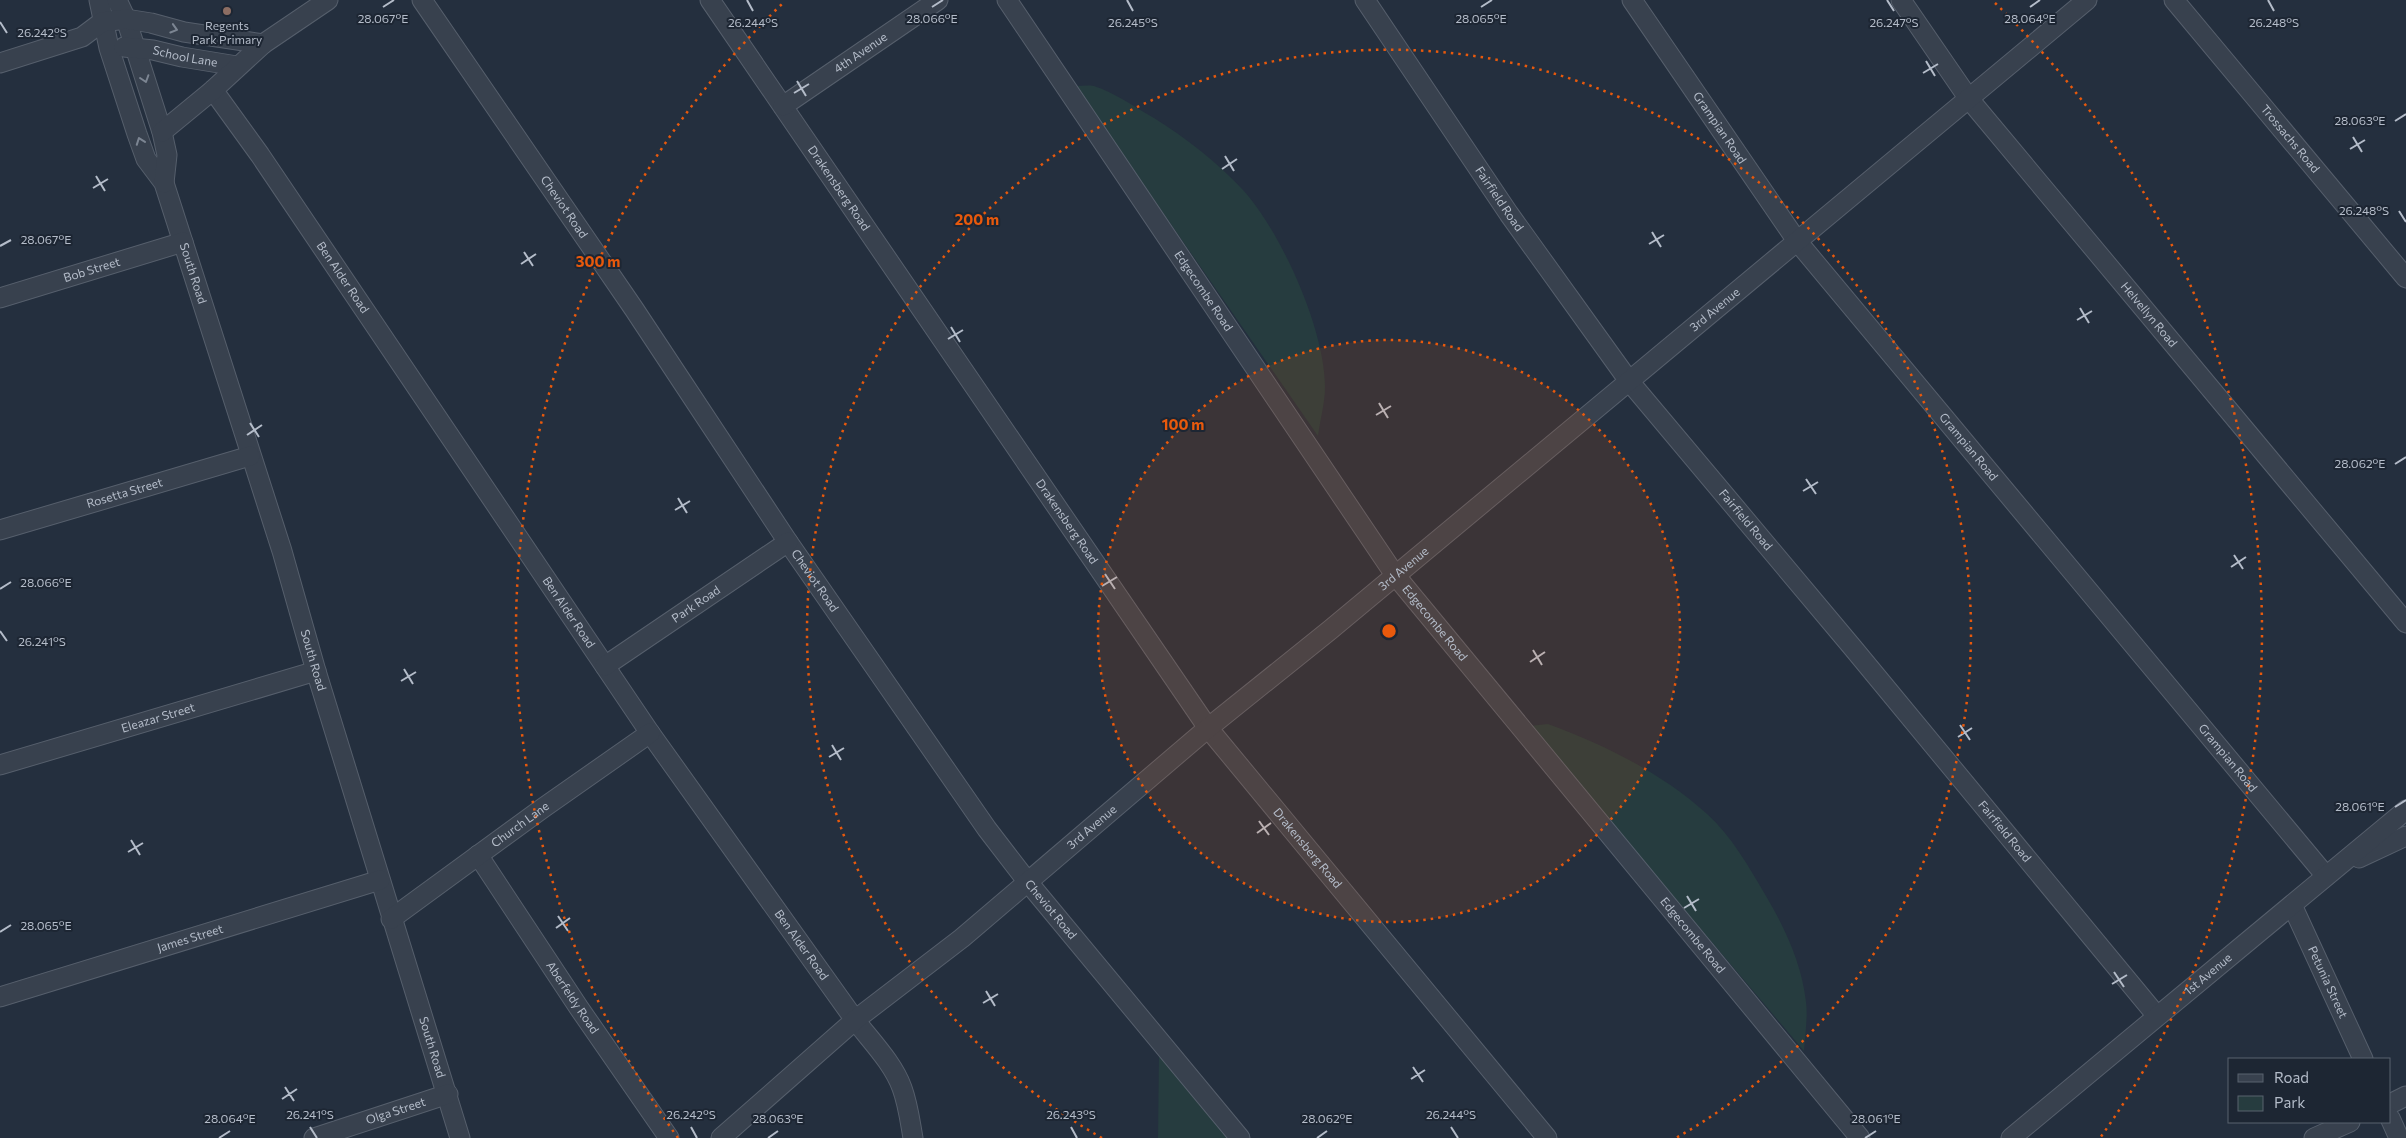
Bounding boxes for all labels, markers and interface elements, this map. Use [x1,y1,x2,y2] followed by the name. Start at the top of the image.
[221,5,233,17] marker: Regents Park Primary
[358,11,408,25] text: 28.067°E
[906,11,958,25] text: 28.066°E
[1455,11,1507,25] text: 28.065°E
[2004,11,2056,25] text: 28.064°E
[728,15,778,29] text: 26.244°S
[1108,15,1158,29] text: 26.245°S
[1869,15,1919,29] text: 26.247°S
[2249,15,2299,29] text: 26.248°S
[192,18,262,46] place label: Regents Park Primary
[169,24,177,34] one-way arrow
[17,25,67,39] text: 26.242°S
[831,29,889,75] street label: 4th Avenue
[151,42,219,69] street label: School Lane
[139,74,149,83] one-way arrow
[1691,89,1750,166] street label: Grampian Road
[2258,102,2323,175] street label: Trossachs Road
[2335,113,2386,127] text: 28.063°E
[136,138,146,146] one-way arrow
[806,142,874,233] street label: Drakensberg Road
[1473,163,1527,234] street label: Fairfield Road
[538,172,591,240] street label: Cheviot Road
[2339,203,2389,217] text: 26.248°S
[955,210,999,228] text: 200 m
[21,232,71,246] text: 28.067°E
[314,239,373,315] street label: Ben Alder Road
[178,241,210,305] street label: South Road
[1172,247,1236,333] street label: Edgecombe Road
[576,252,620,270] text: 300 m
[62,254,122,284] street label: Bob Street
[2119,279,2181,349] street label: Helvellyn Road
[1686,284,1742,334] street label: 3rd Avenue
[1937,409,2002,483] street label: Grampian Road
[1162,415,1204,433] text: 100 m
[2335,456,2385,470] text: 28.062°E
[85,474,164,510] street label: Rosetta Street
[1034,476,1102,566] street label: Drakensberg Road
[1717,486,1776,553] street label: Fairfield Road
[1375,543,1431,593] street label: 3rd Avenue
[789,546,842,614] street label: Cheviot Road
[540,573,599,650] street label: Ben Alder Road
[20,575,72,589] text: 28.066°E
[669,582,722,625] street label: Park Road
[1400,582,1471,663] street label: Edgecombe Road
[1380,622,1398,640] centre of rings
[299,628,330,692] street label: South Road
[18,634,66,648] text: 26.241°S
[119,699,196,735] street label: Eleazar Street
[2196,721,2261,794] street label: Grampian Road
[1976,797,2035,864] street label: Fairfield Road
[488,798,551,850] street label: Church Lane
[2335,799,2385,813] text: 28.061°E
[1063,801,1119,851] street label: 3rd Avenue
[1271,805,1345,891] street label: Drakensberg Road
[1023,876,1080,942] street label: Cheviot Road
[1658,894,1729,976] street label: Edgecombe Road
[772,907,832,982] street label: Ben Alder Road
[20,918,72,932] text: 28.065°E
[155,921,225,955] street label: James Street
[2306,944,2351,1020] street label: Petunia Street
[2181,950,2234,998] street label: 1st Avenue
[544,958,602,1036] street label: Aberfeldy Road
[417,1015,449,1079] street label: South Road
[2228,1058,2391,1123] legend
[2274,1068,2309,1086] text: Road
[2274,1093,2305,1111] text: Park
[364,1094,427,1127] street label: Olga Street
[286,1107,334,1121] text: 26.241°S
[666,1107,716,1121] text: 26.242°S
[1046,1107,1096,1121] text: 26.243°S
[1426,1107,1476,1121] text: 26.244°S
[204,1111,256,1125] text: 28.064°E
[753,1111,804,1125] text: 28.063°E
[1302,1111,1352,1125] text: 28.062°E
[1851,1111,1901,1125] text: 28.061°E

